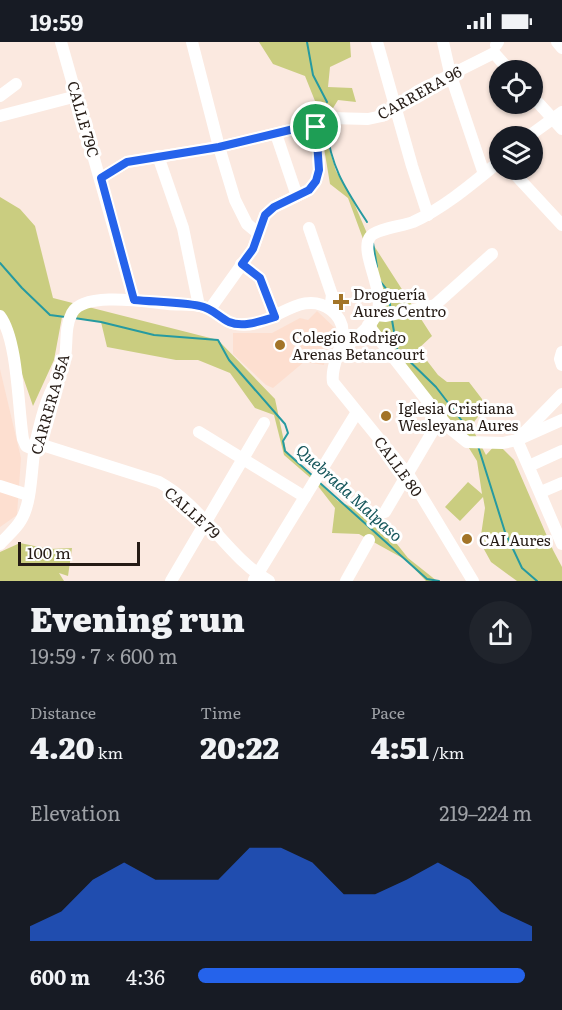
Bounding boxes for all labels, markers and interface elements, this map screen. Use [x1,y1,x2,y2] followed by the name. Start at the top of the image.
[30,5,83,38] text: 19:59
[373,59,465,125] street label: CARRERA 96
[489,60,543,180] map controls
[489,60,543,114] button: locate
[62,78,106,160] street label: CALLE 79C
[290,101,341,152] pin
[299,110,332,143] icon: arrive
[489,126,543,180] button: layers
[353,282,447,322] place label: Droguería Aures Centro
[334,295,348,309] marker: Droguería Aures Centro
[292,325,425,365] place label: Colegio Rodrigo Arenas Betancourt
[273,338,287,352] marker: Colegio Rodrigo Arenas Betancourt
[24,351,74,457] street label: CARRERA 95A
[398,396,519,436] place label: Iglesia Cristiana Wesleyana Aures
[379,409,393,423] marker: Iglesia Cristiana Wesleyana Aures
[369,431,429,501] street label: CALLE 80
[291,438,409,546] water label: Quebrada Malpaso
[160,481,226,544] street label: CALLE 79
[479,528,551,551] place label: CAI Aures
[460,532,474,546] marker: CAI Aures
[18,539,140,566] scale bar
[27,540,71,564] text: 100 m
[30,593,245,642] text: Evening run
[469,601,532,664] button: share
[30,640,178,670] text: 19:59 · 7 × 600 m
[30,700,96,724] text: Distance
[200,700,241,724] text: Time
[371,700,405,724] text: Pace
[30,724,95,768] text: 4.20
[200,724,279,768] text: 20:22
[371,724,429,768] text: 4:51
[95,740,123,764] text: km
[429,740,464,764] text: /km
[30,797,120,827] text: Elevation
[439,797,532,827] text: 219–224 m
[30,961,90,991] text: 600 m
[126,961,165,991] text: 4:36

